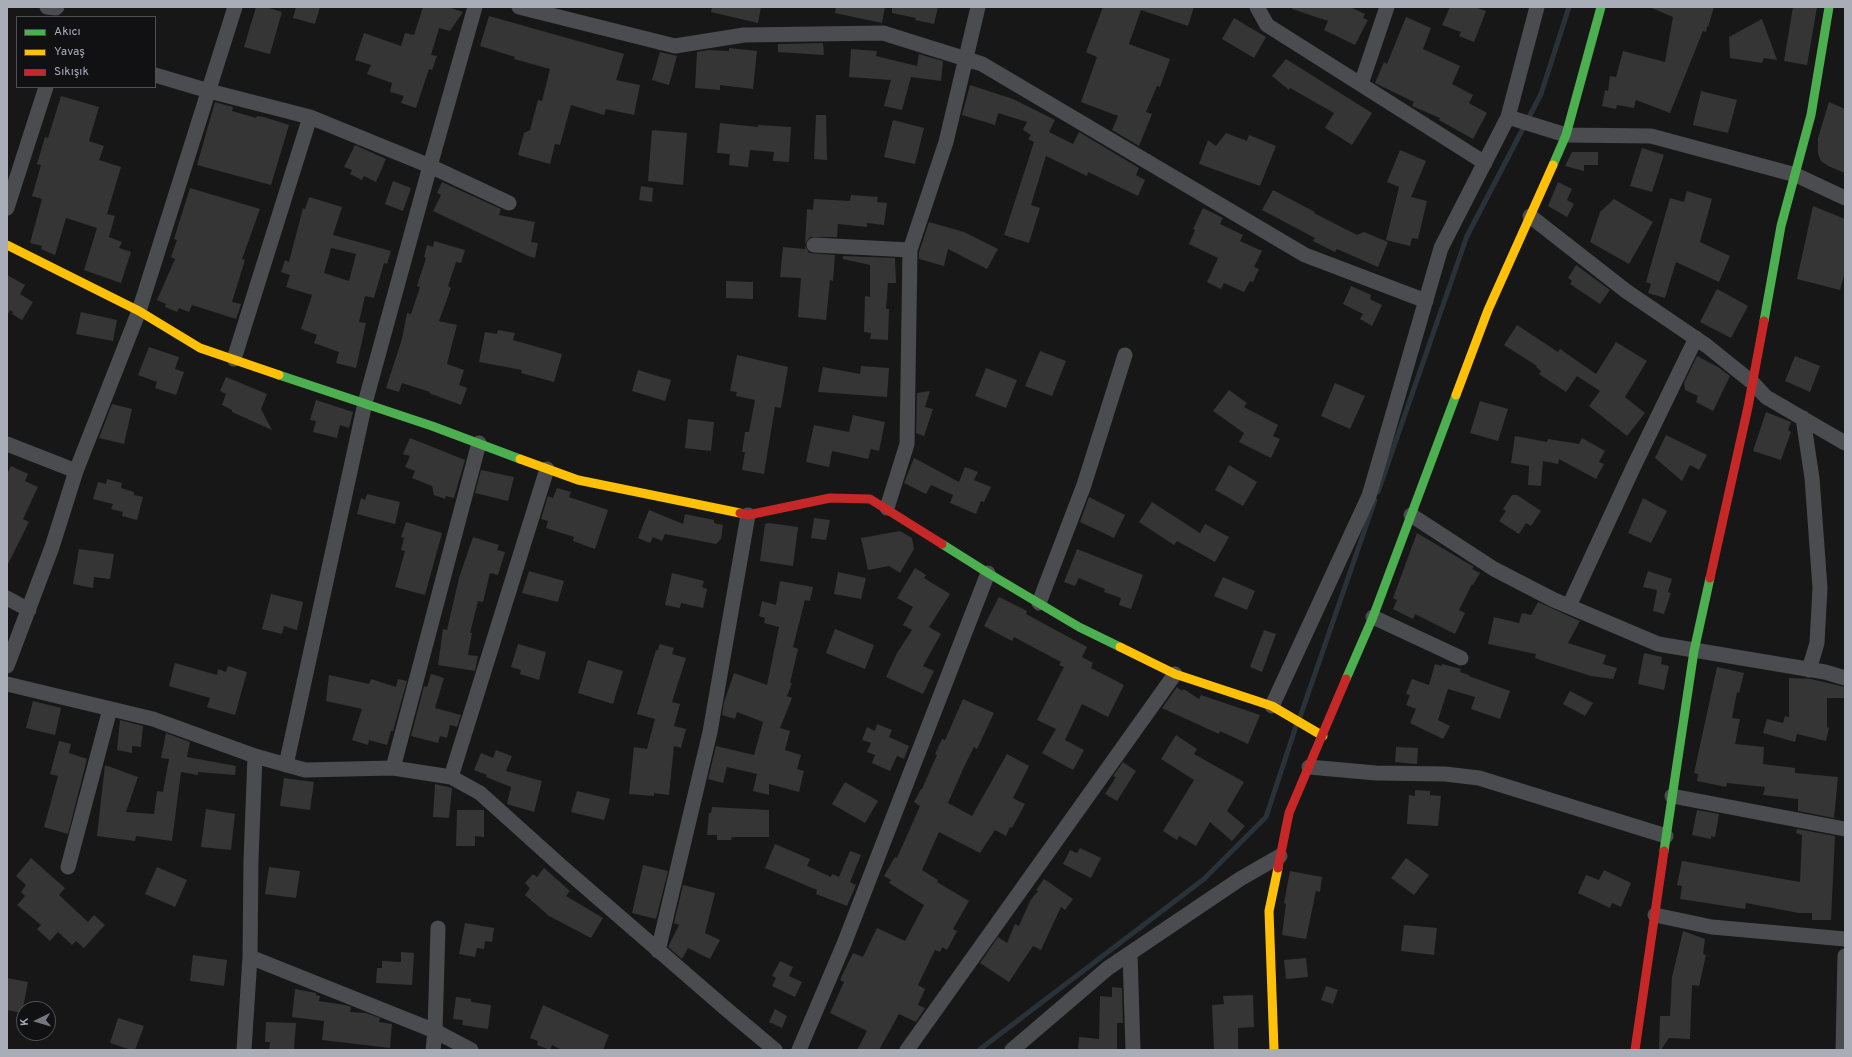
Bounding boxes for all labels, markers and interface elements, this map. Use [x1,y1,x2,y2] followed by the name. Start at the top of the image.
[16,16,156,88] legend
[54,24,81,40] text: Akıcı
[54,44,85,60] text: Yavaş
[54,64,89,80] text: Sıkışık
[16,1001,56,1041] north arrow
[18,1017,32,1026] text: K

